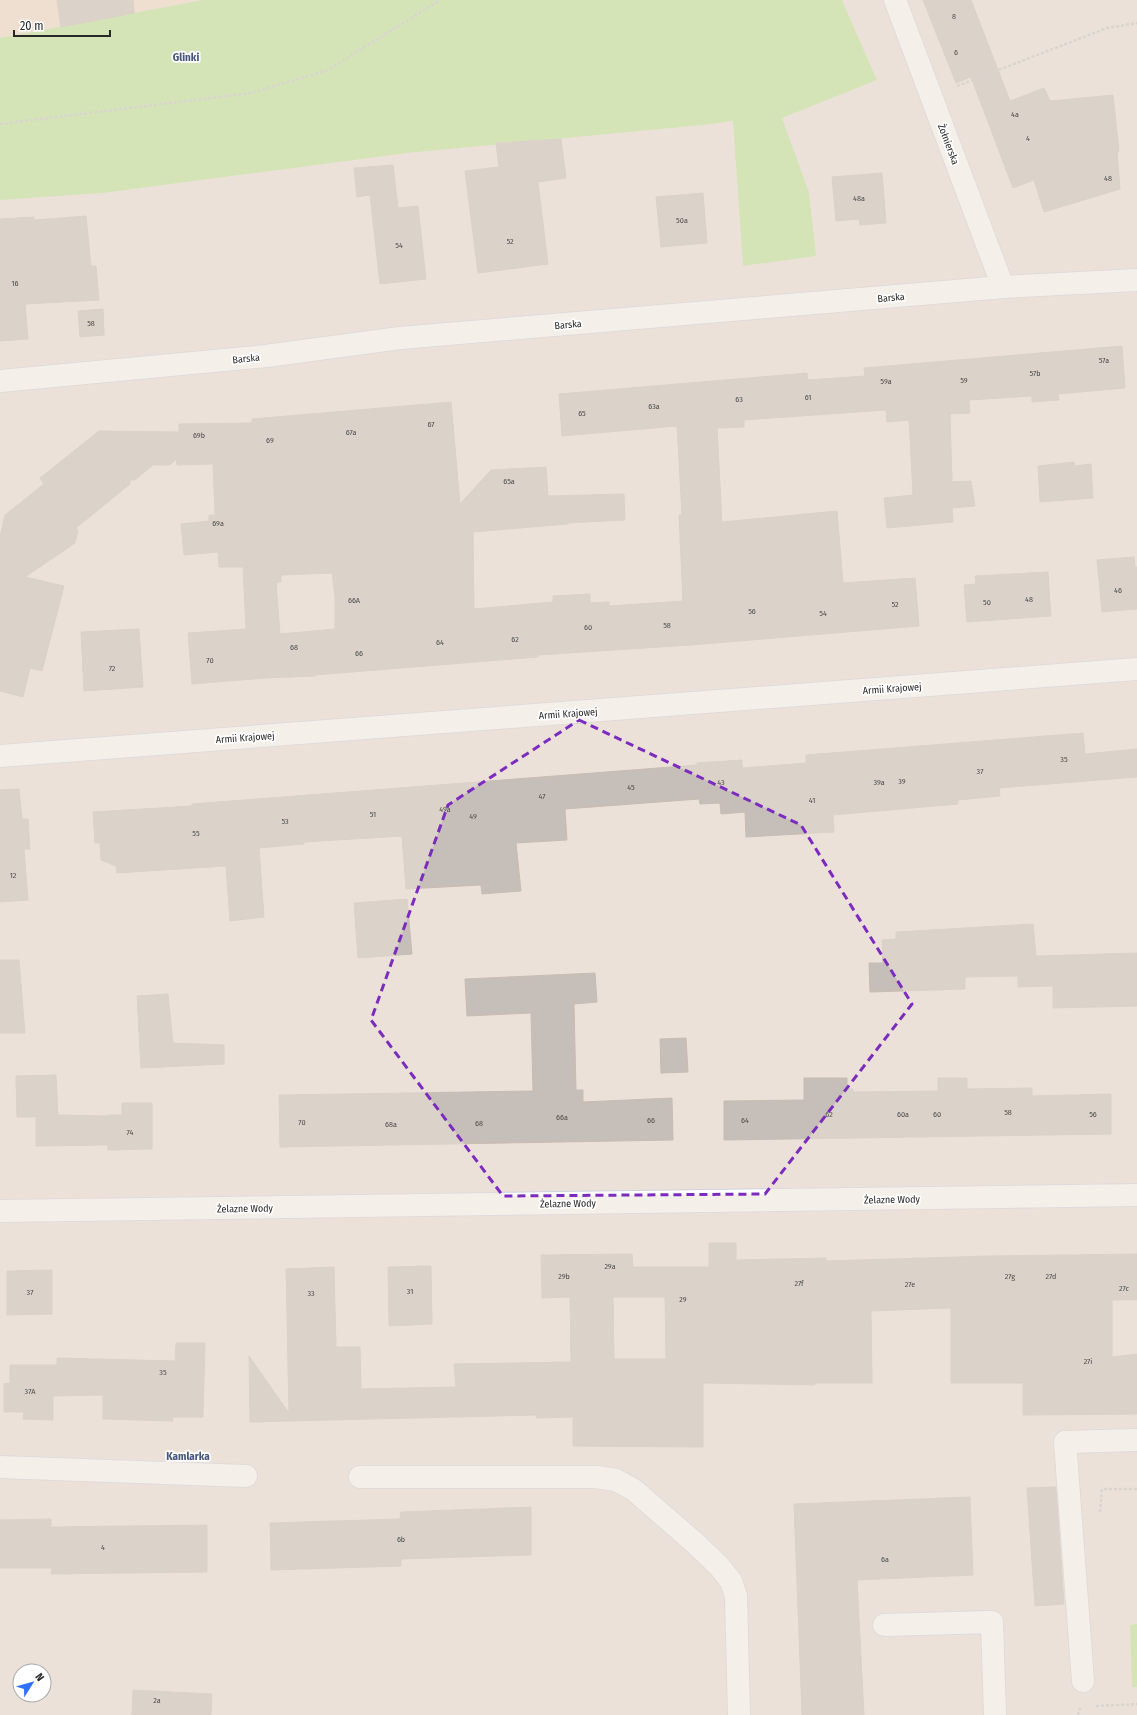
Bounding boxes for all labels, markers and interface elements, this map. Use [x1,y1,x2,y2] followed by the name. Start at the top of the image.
[14,12,110,38] scale bar
[952,12,956,21] house number: 8
[20,19,44,33] text: 20 m
[954,48,958,57] house number: 6
[173,51,199,64] district label: Glinki
[1011,110,1019,119] house number: 4a
[935,122,963,166] street label: Żołnierska
[1026,134,1030,143] house number: 4
[1104,174,1112,183] house number: 48
[853,194,865,203] house number: 48a
[676,216,688,225] house number: 50a
[506,237,514,246] house number: 52
[395,241,403,250] house number: 54
[11,279,19,288] house number: 16
[877,291,905,305] street label: Barska
[554,318,582,332] street label: Barska
[87,319,95,328] house number: 58
[232,352,260,366] street label: Barska
[1099,356,1109,365] house number: 57a
[1030,369,1041,378] house number: 57b
[960,376,968,385] house number: 59
[880,377,892,386] house number: 59a
[805,393,811,402] house number: 61
[735,395,743,404] house number: 63
[648,402,660,411] house number: 63a
[578,409,586,418] house number: 65
[427,420,435,429] house number: 67
[346,428,356,437] house number: 67a
[193,431,205,440] house number: 69b
[266,436,274,445] house number: 69
[503,477,515,486] house number: 65a
[212,519,224,528] house number: 69a
[1114,586,1122,595] house number: 46
[1025,595,1033,604] house number: 48
[348,596,361,605] house number: 66A
[983,598,991,607] house number: 50
[891,600,899,609] house number: 52
[748,607,756,616] house number: 56
[819,609,827,618] house number: 54
[663,621,671,630] house number: 58
[584,623,592,632] house number: 60
[511,635,519,644] house number: 62
[436,638,444,647] house number: 64
[290,643,298,652] house number: 68
[355,649,363,658] house number: 66
[206,656,214,665] house number: 70
[109,664,116,673] house number: 72
[862,681,922,697] street label: Armii Krajowej
[538,706,598,722] street label: Armii Krajowej
[215,730,275,746] street label: Armii Krajowej
[1060,755,1068,764] house number: 35
[977,767,984,776] house number: 37
[898,777,906,786] house number: 39
[717,778,725,787] house number: 43
[873,778,885,787] house number: 39a
[627,783,635,792] house number: 45
[539,792,546,801] house number: 47
[809,796,815,805] house number: 41
[439,805,451,814] house number: 49a
[370,810,376,819] house number: 51
[469,812,477,821] house number: 49
[281,817,289,826] house number: 53
[192,829,200,838] house number: 55
[10,871,17,880] house number: 12
[1004,1108,1012,1117] house number: 58
[825,1110,833,1119] house number: 62
[897,1110,909,1119] house number: 60a
[933,1110,941,1119] house number: 60
[1089,1110,1097,1119] house number: 56
[556,1113,568,1122] house number: 66a
[647,1116,655,1125] house number: 66
[741,1116,749,1125] house number: 64
[298,1118,306,1127] house number: 70
[475,1119,483,1128] house number: 68
[385,1120,397,1129] house number: 68a
[127,1128,134,1137] house number: 74
[864,1192,921,1206] street label: Żelazne Wody
[540,1196,597,1210] street label: Żelazne Wody
[217,1201,274,1215] street label: Żelazne Wody
[604,1262,616,1271] house number: 29a
[558,1272,570,1281] house number: 29b
[1005,1272,1015,1281] house number: 27g
[1046,1272,1056,1281] house number: 27d
[794,1279,804,1288] house number: 27f
[905,1280,915,1289] house number: 27e
[1119,1284,1130,1293] house number: 27c
[407,1287,413,1296] house number: 31
[27,1288,34,1297] house number: 37
[307,1289,315,1298] house number: 33
[679,1295,687,1304] house number: 29
[1084,1357,1092,1366] house number: 27i
[159,1368,167,1377] house number: 35
[25,1387,36,1396] house number: 37A
[166,1450,210,1463] district label: Kamlarka
[397,1535,405,1544] house number: 6b
[101,1543,105,1552] house number: 4
[881,1555,889,1564] house number: 6a
[12,1663,52,1703] north arrow
[32,1671,47,1684] text: N
[153,1696,161,1705] house number: 2a

